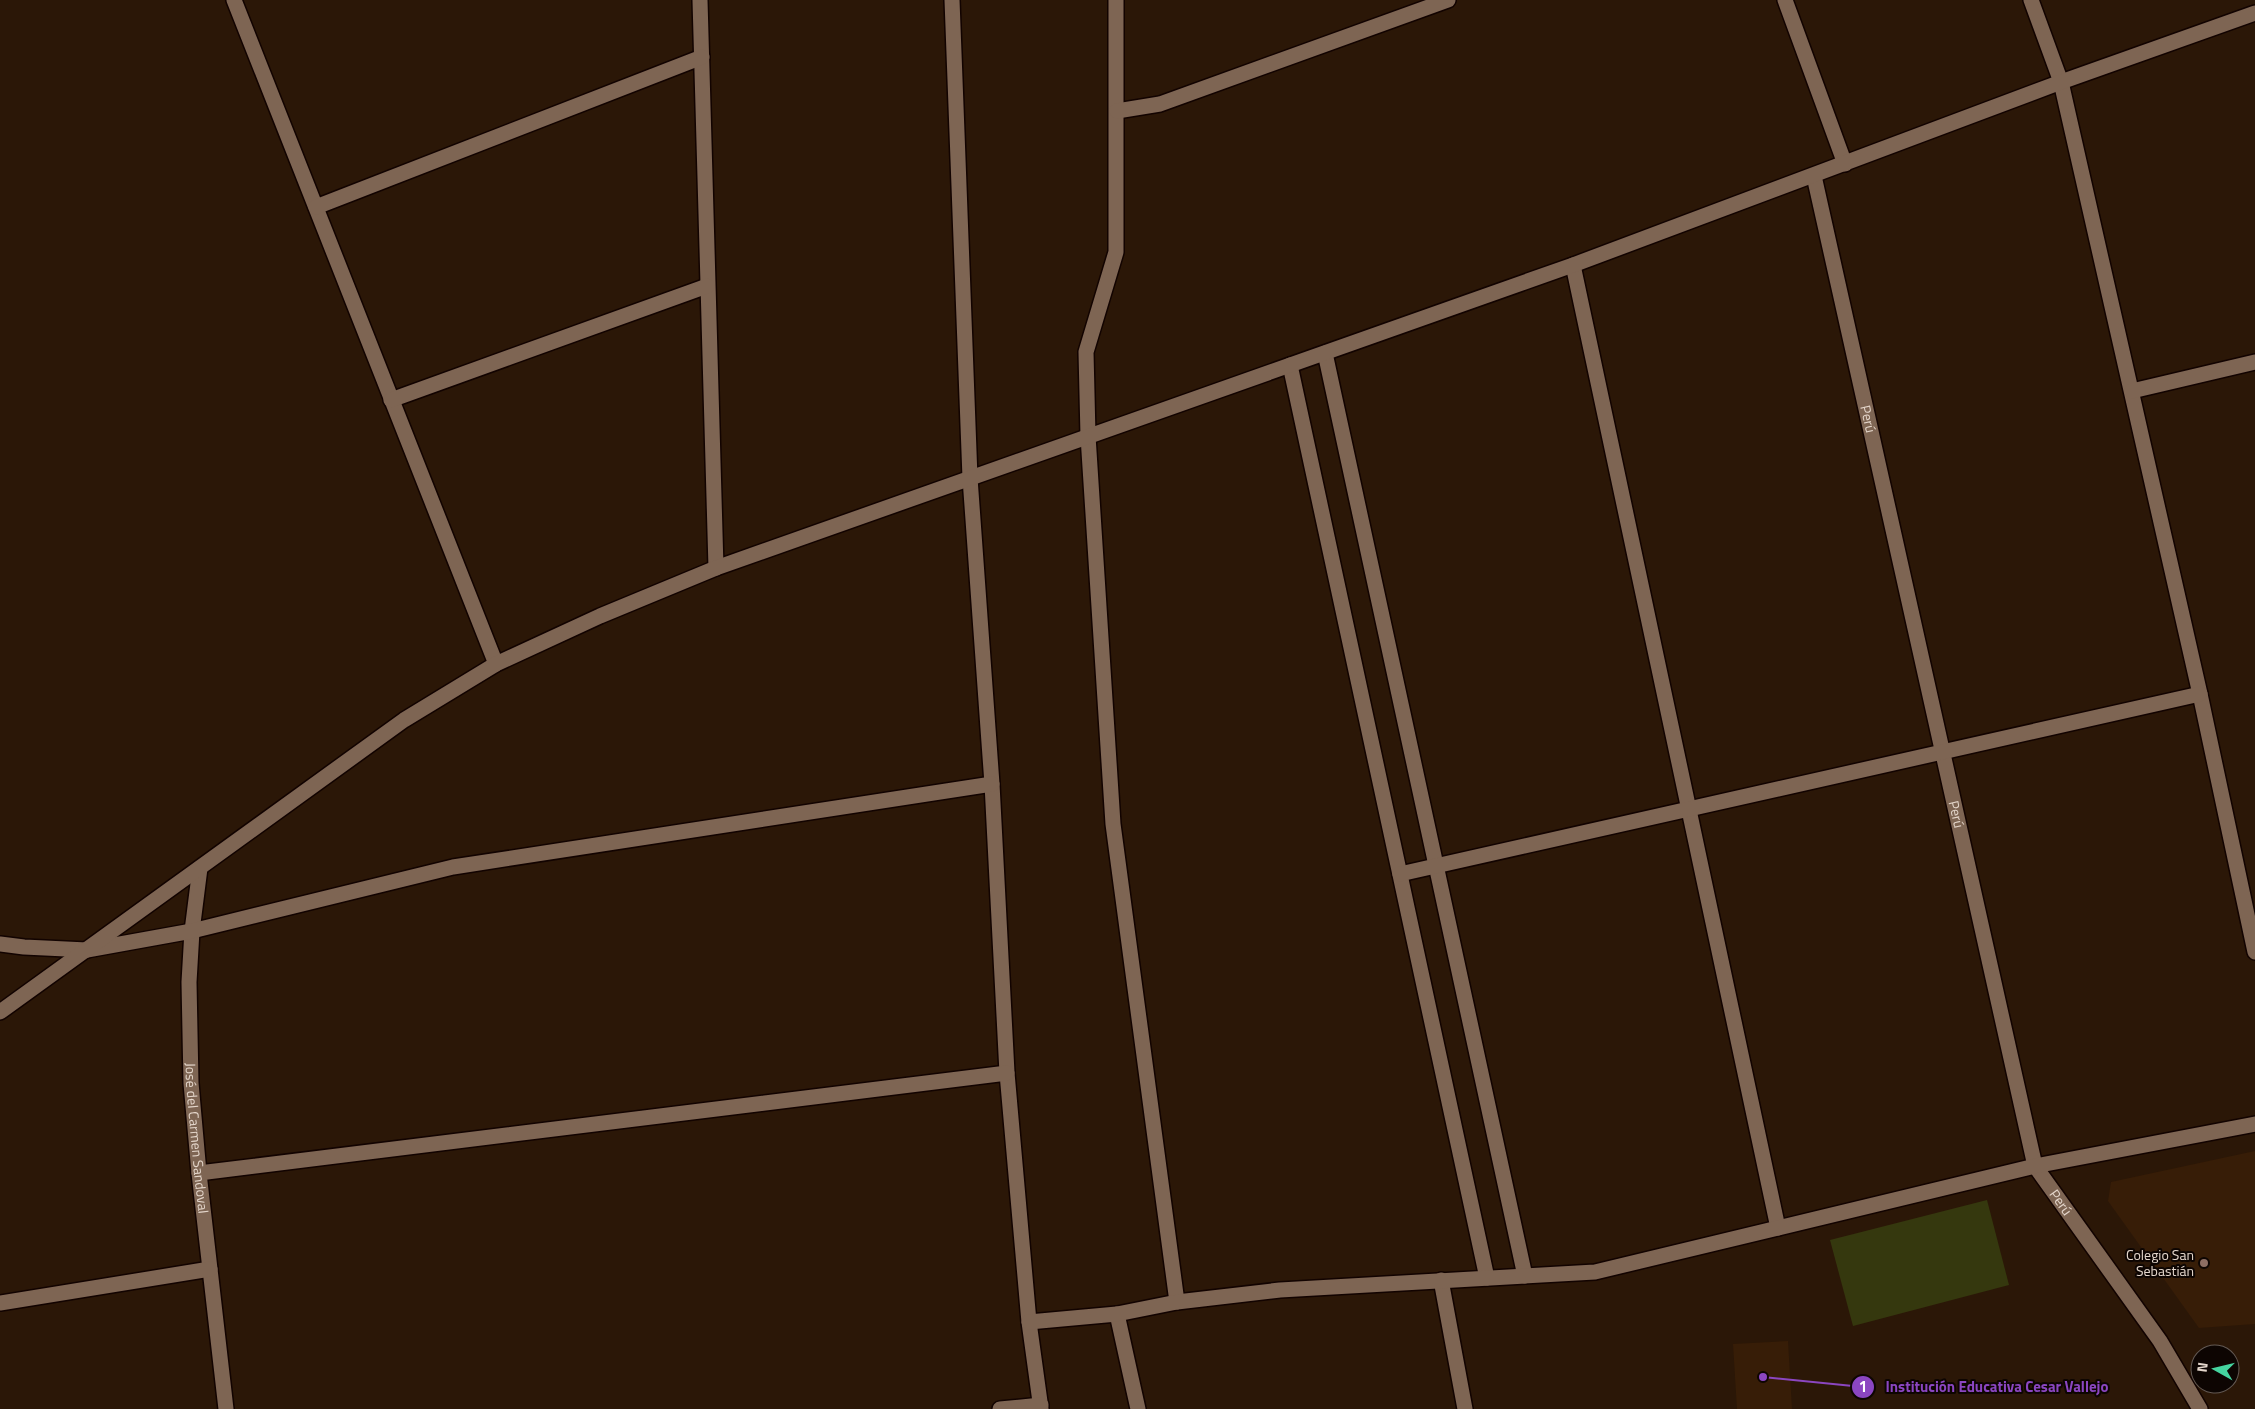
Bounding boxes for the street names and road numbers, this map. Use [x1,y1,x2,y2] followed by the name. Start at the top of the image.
[1855,403,1882,435] street label: Perú
[1944,798,1970,830] street label: Perú
[181,1062,215,1215] street label: José del Carmen Sandoval
[2045,1185,2078,1219] street label: Perú

